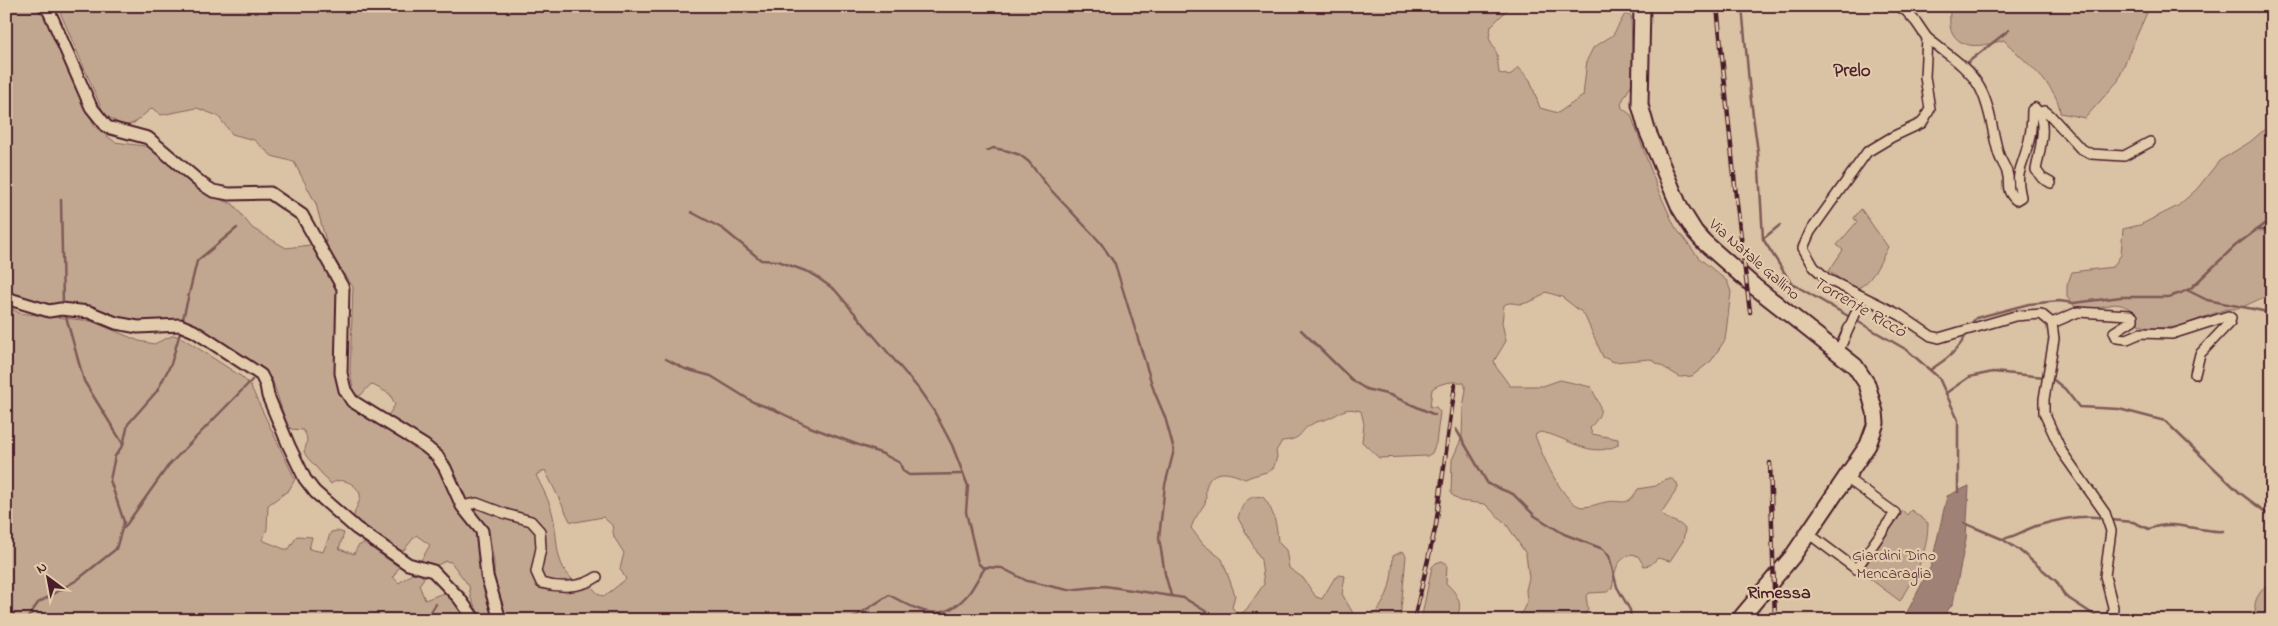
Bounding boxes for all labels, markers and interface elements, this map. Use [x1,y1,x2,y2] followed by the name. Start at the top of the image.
[1833,58,1871,85] district label: Prelo
[1702,213,1805,307] street label: Via Natale Gallino
[1807,271,1911,346] water label: Torrente Riccò
[1852,544,1936,586] park label: Giardini Dino Mencaraglia
[22,554,72,604] north arrow
[32,557,51,580] text: N
[1747,581,1811,607] district label: Rimessa

